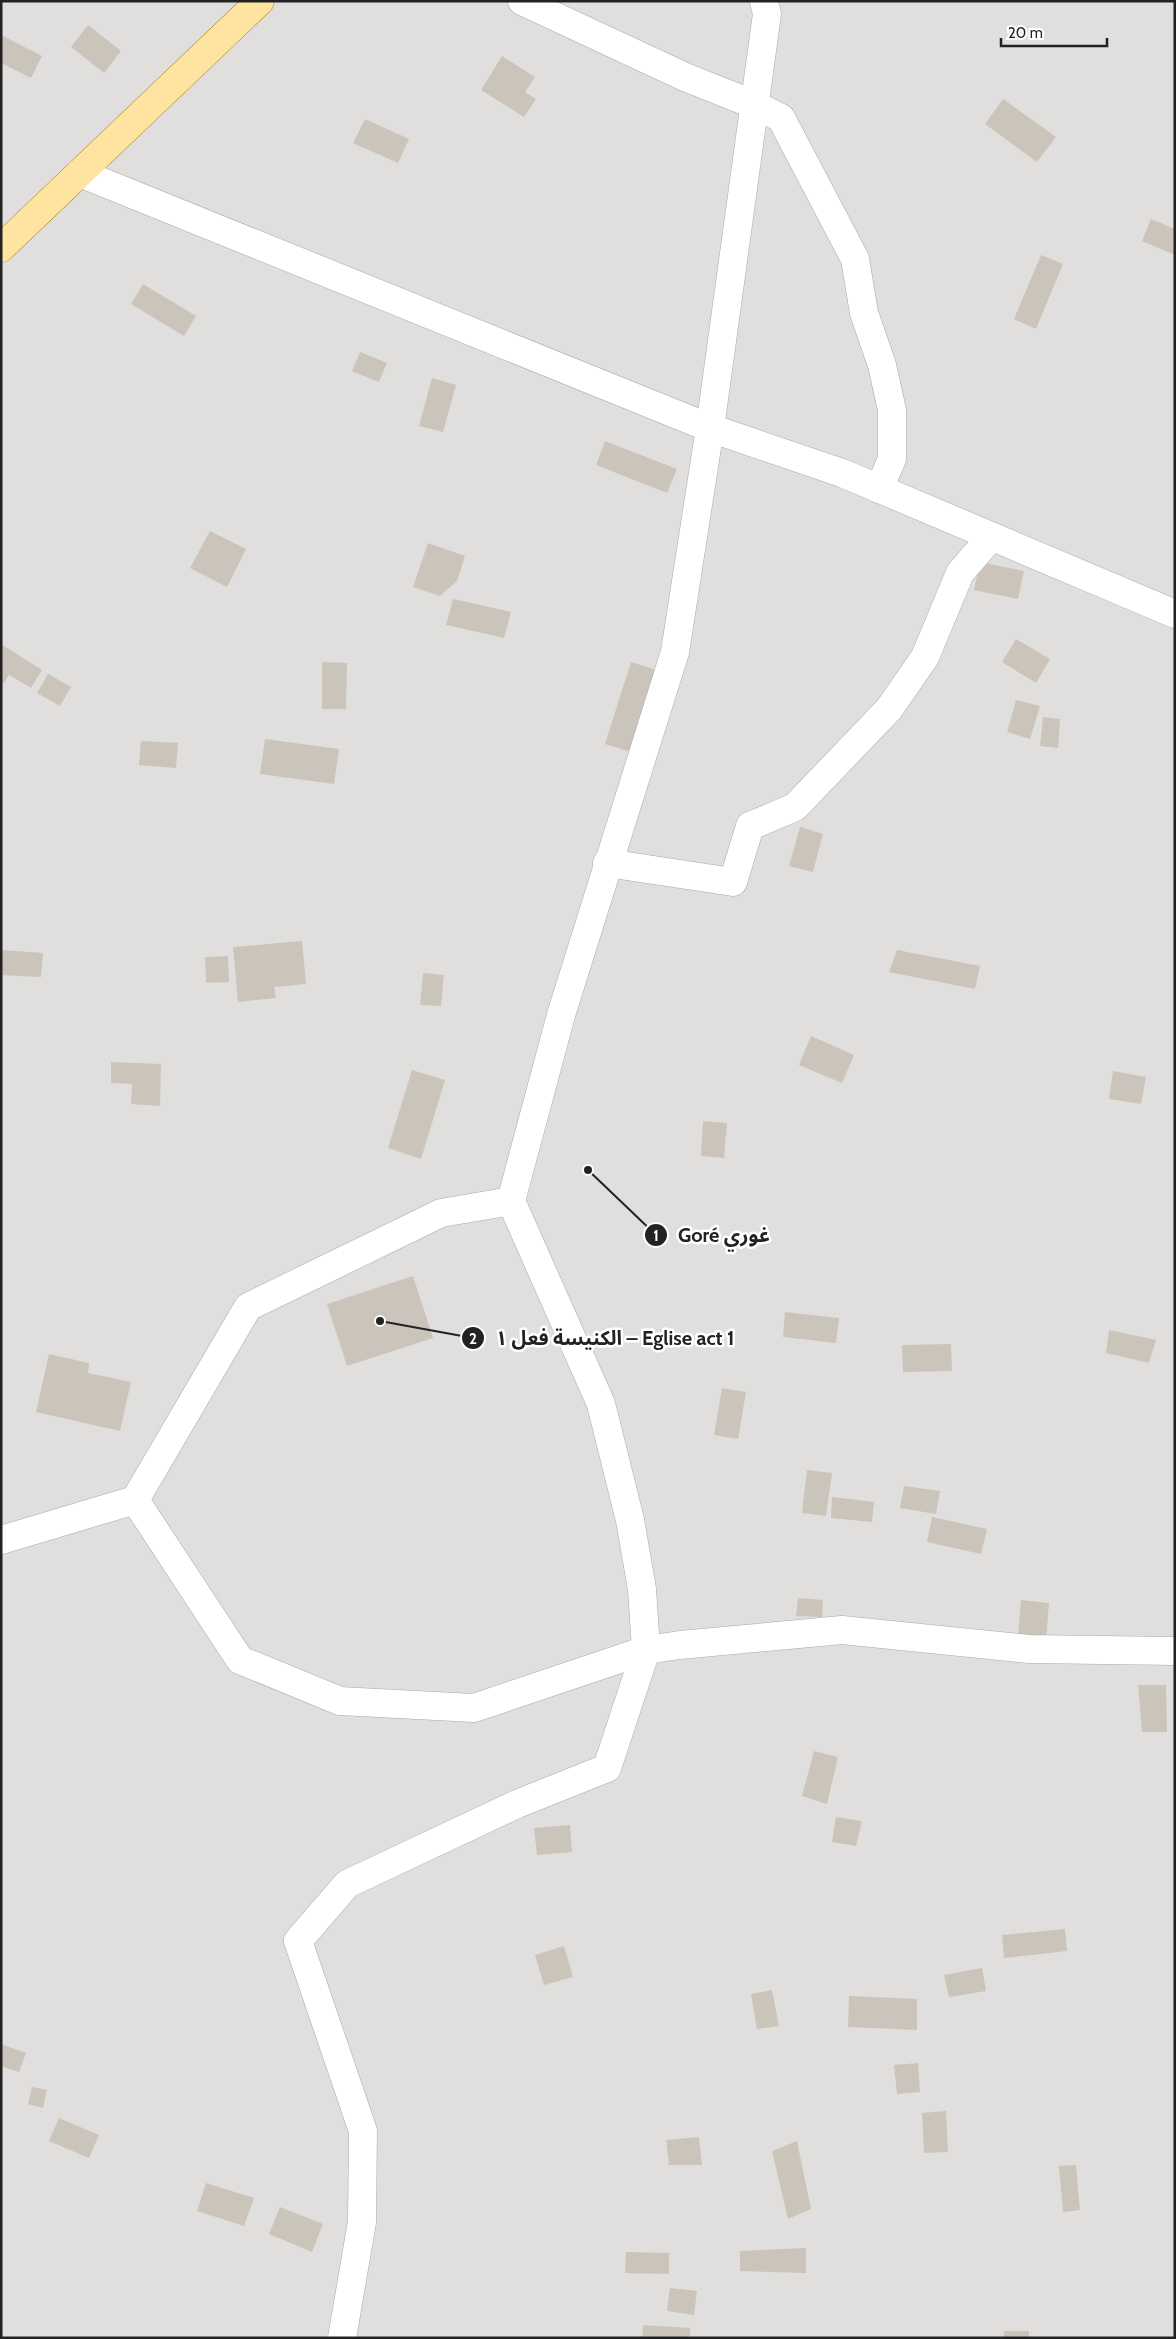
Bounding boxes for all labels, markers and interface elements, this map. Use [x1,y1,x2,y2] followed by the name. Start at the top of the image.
[1001,15,1107,47] scale bar
[1008,24,1043,42] text: 20 m
[643,1218,780,1253] callout: Goré غوري
[678,1223,770,1252] text: Goré غوري
[653,1227,659,1245] text: 1
[460,1321,744,1356] callout: الكنيسة فعل ۱ – Eglise act 1
[496,1326,734,1350] text: الكنيسة فعل ۱ – Eglise act 1
[469,1330,477,1348] text: 2

